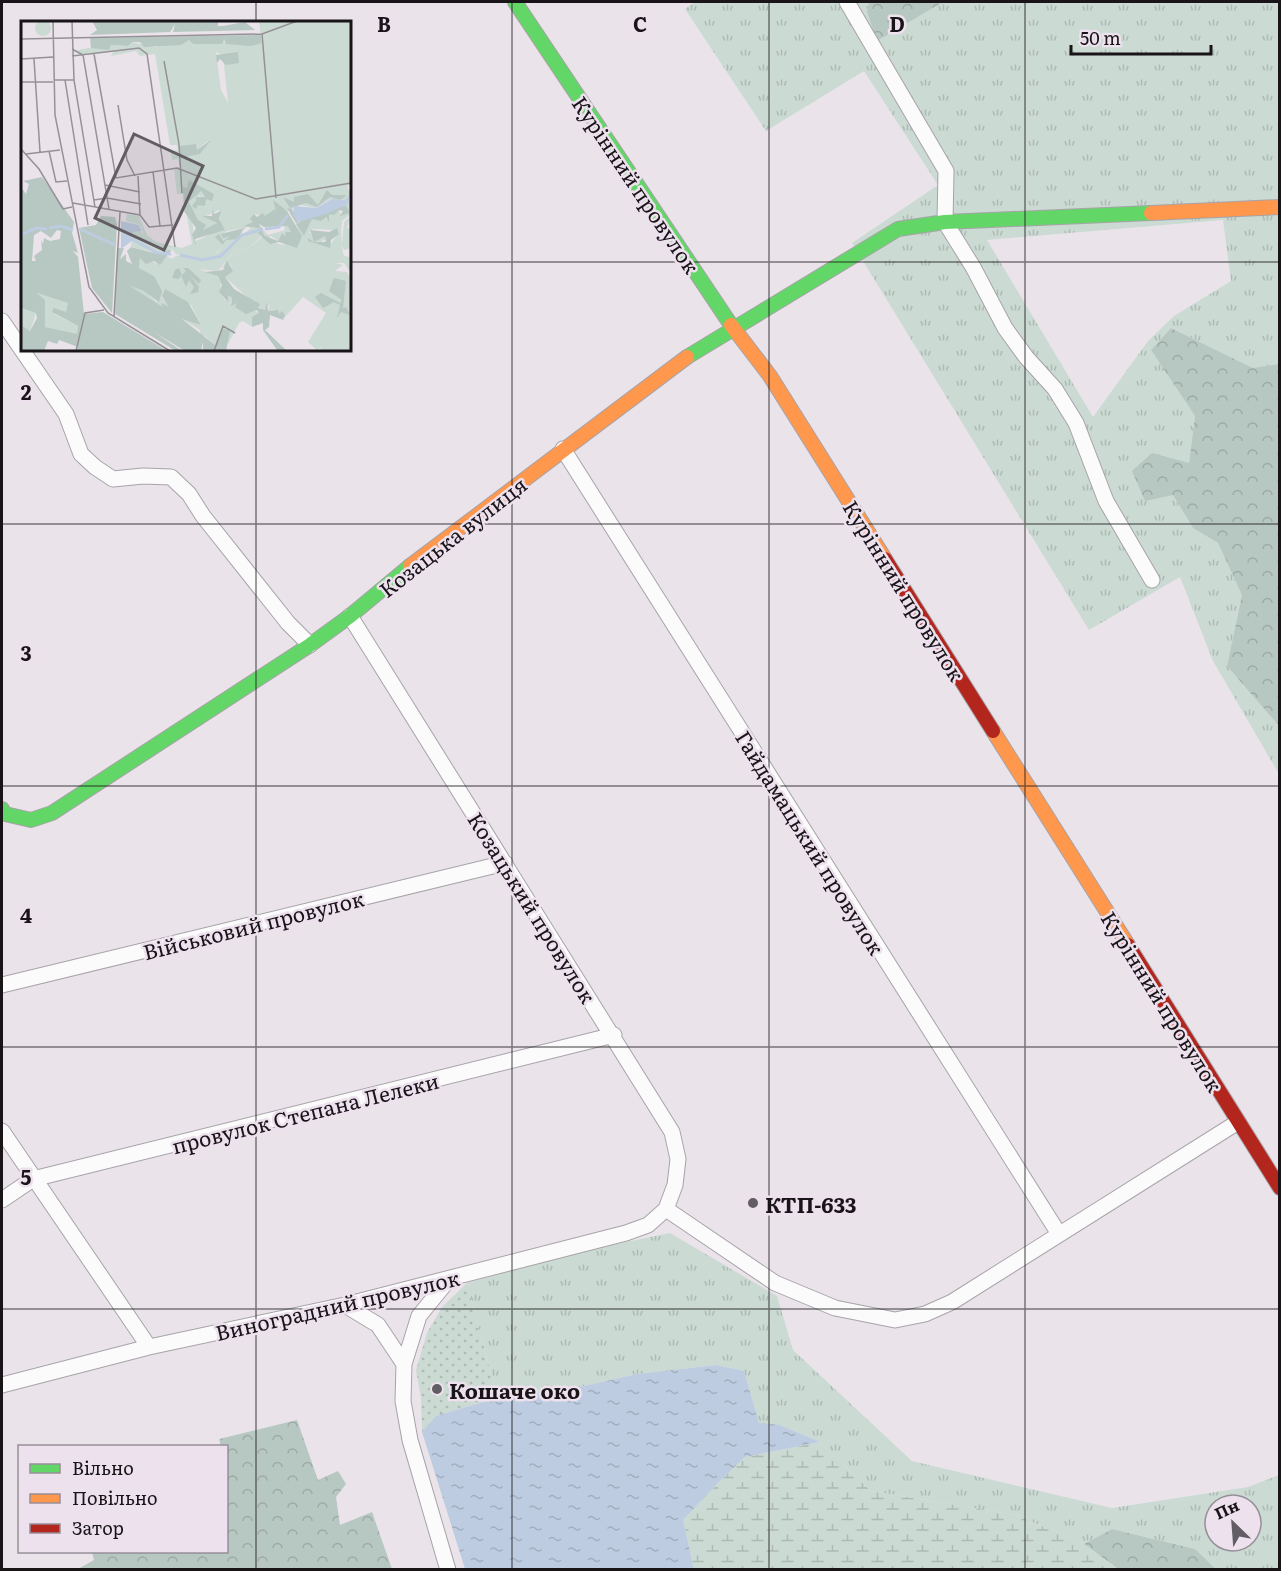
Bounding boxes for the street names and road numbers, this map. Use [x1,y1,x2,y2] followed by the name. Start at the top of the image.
[566,89,708,280] street label: Курінний провулок
[371,468,533,604] street label: Козацька вулиця
[837,493,974,687] street label: Курінний провулок
[729,724,893,961] street label: Гайдамацький провулок
[461,805,605,1009] street label: Козацький провулок
[139,881,367,966] street label: Військовий провулок
[1095,904,1232,1098] street label: Курінний провулок
[168,1064,442,1160] street label: провулок Степана Лелеки
[212,1261,463,1347] street label: Виноградний провулок

